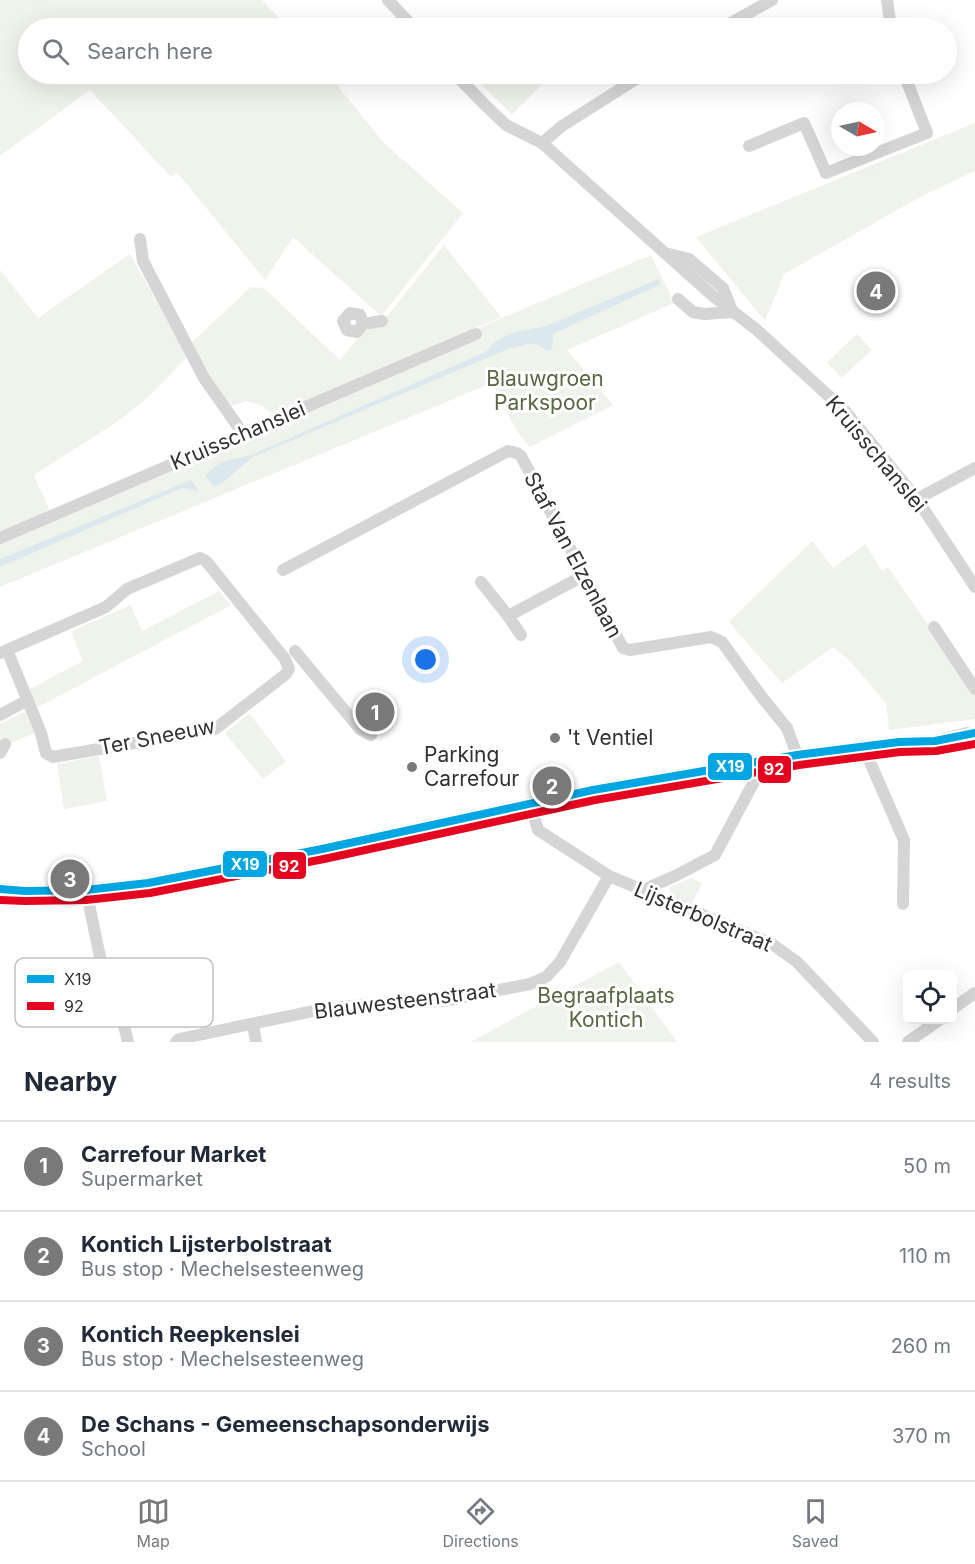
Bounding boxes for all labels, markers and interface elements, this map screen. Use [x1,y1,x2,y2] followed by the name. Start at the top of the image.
[18,18,957,84] search box
[39,35,72,68] icon: search
[87,38,213,64] text: Search here
[831,102,885,156] north arrow
[856,268,896,314] pin: 4
[486,366,604,415] park label: Blauwgroen Parkspoor
[821,391,932,517] street label: Kruisschanslei
[167,396,309,475] street label: Kruisschanslei
[519,468,628,642] street label: Staf Van Elzenlaan
[411,645,440,674] your location
[356,690,394,734] pin: 1
[97,713,217,760] street label: Ter Sneeuw
[567,725,653,750] place label: 't Ventiel
[548,731,562,745] marker: 't Ventiel
[424,742,519,791] place label: Parking Carrefour
[707,752,753,781] line badge: X19
[757,755,792,784] line badge: 92
[715,756,745,776] text: X19
[764,759,784,779] text: 92
[405,760,419,774] marker: Parking Carrefour
[532,764,572,808] pin: 2
[222,850,268,878] line badge: X19
[272,851,307,880] line badge: 92
[230,854,260,874] text: X19
[50,856,90,902] pin: 3
[279,856,299,876] text: 92
[631,876,776,957] street label: Lijsterbolstraat
[15,958,213,1027] legend
[64,969,91,989] text: X19
[903,970,957,1024] map controls
[903,970,957,1024] button: locate
[313,977,497,1024] street label: Blauwesteenstraat
[537,983,675,1032] park label: Begraafplaats Kontich
[64,996,84,1016] text: 92
[24,1066,117,1097] text: Nearby
[869,1069,951,1093] text: 4 results
[81,1141,266,1167] text: Carrefour Market
[39,1154,48,1178] text: 1
[903,1154,951,1178] text: 50 m
[81,1167,203,1191] text: Supermarket
[81,1231,332,1257] text: Kontich Lijsterbolstraat
[37,1244,50,1268] text: 2
[899,1244,951,1268] text: 110 m
[81,1257,364,1281] text: Bus stop · Mechelsesteenweg
[81,1321,300,1347] text: Kontich Reepkenslei
[37,1334,50,1358] text: 3
[891,1334,951,1358] text: 260 m
[81,1347,364,1371] text: Bus stop · Mechelsesteenweg
[81,1411,490,1437] text: De Schans - Gemeenschapsonderwijs
[37,1424,50,1448] text: 4
[892,1424,951,1448] text: 370 m
[81,1437,146,1461] text: School
[136,1495,170,1551] tab: Map
[443,1495,519,1551] tab: Directions
[792,1495,839,1551] tab: Saved

